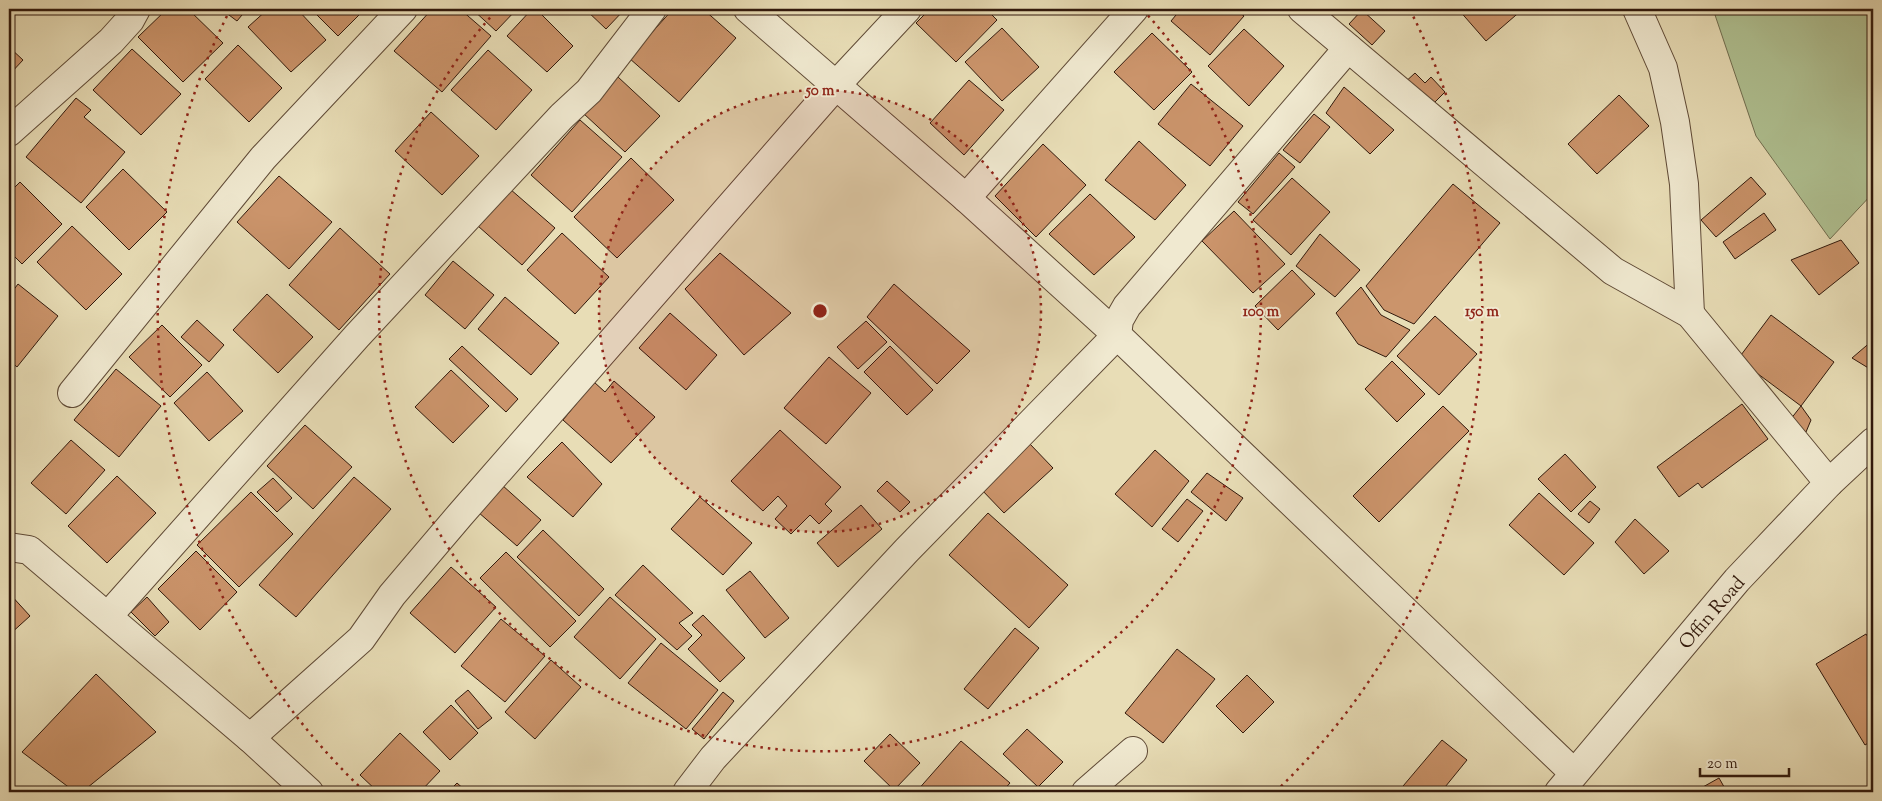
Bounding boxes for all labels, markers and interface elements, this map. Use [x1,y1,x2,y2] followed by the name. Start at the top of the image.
[805,81,835,102] text: 50 m
[811,302,829,320] centre of rings
[1243,302,1280,323] text: 100 m
[1465,302,1499,323] text: 150 m
[1673,571,1753,656] street label: Offin Road
[1700,746,1788,778] scale bar
[1707,754,1738,775] text: 20 m

